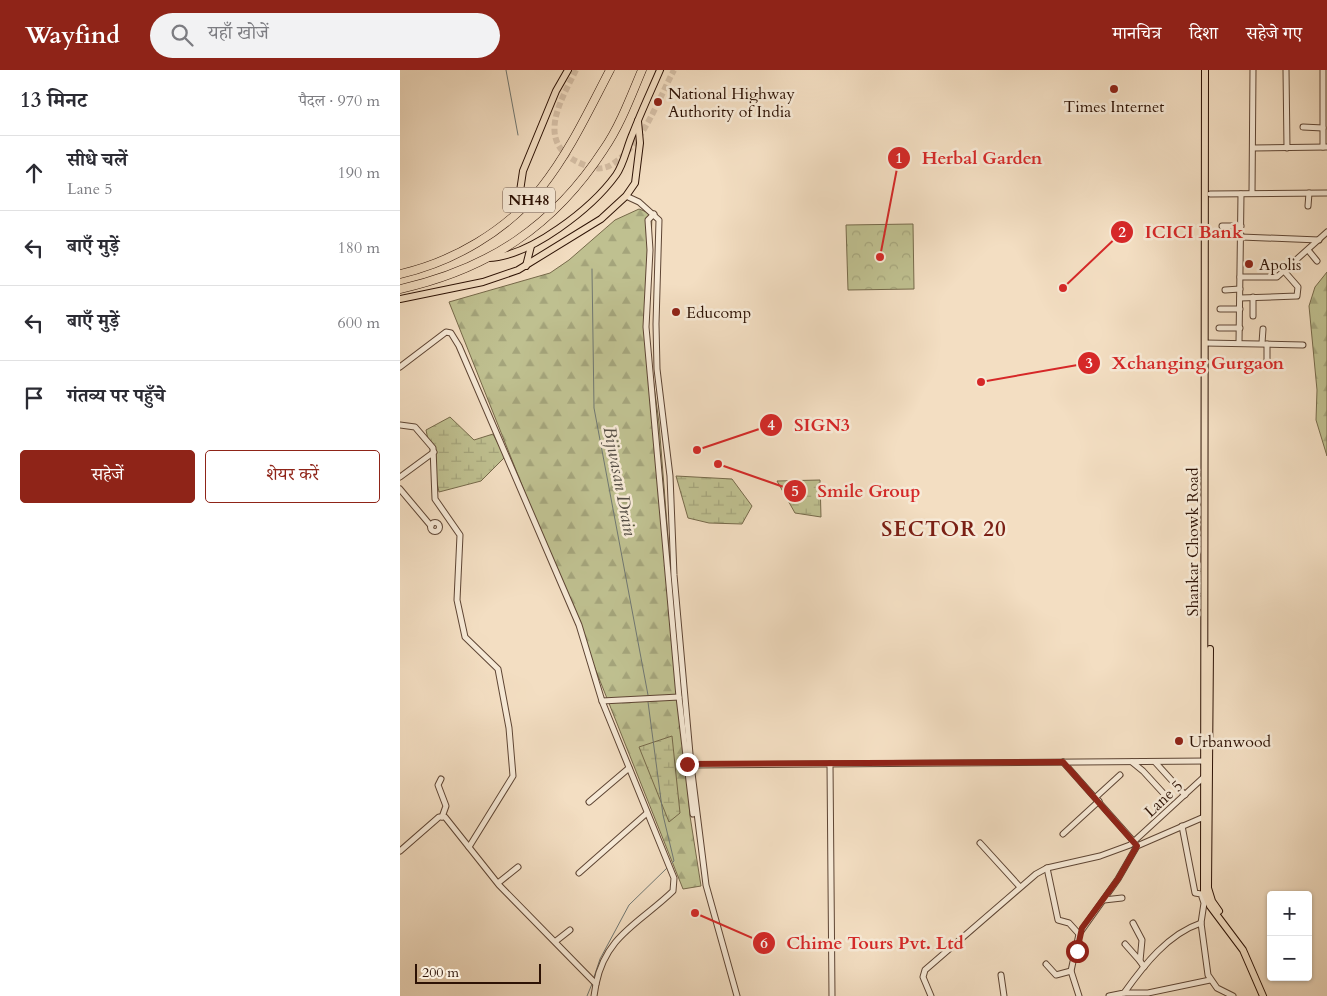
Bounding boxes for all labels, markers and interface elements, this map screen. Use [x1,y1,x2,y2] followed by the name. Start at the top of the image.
[150,13,500,58] search box
[25,19,120,52] text: Wayfind
[208,20,269,46] text: यहाँ खोजें
[168,21,196,49] icon: search
[1113,21,1161,46] text: मानचित्र
[1189,21,1218,46] text: दिशा
[1246,21,1302,46] text: सहेजे गए
[668,83,796,123] place label: National Highway Authority of India
[1108,83,1120,95] marker: Times Internet
[20,86,87,115] text: 13 मिनट
[299,90,380,112] text: पैदल · 970 m
[652,96,664,108] marker: National Highway Authority of India
[1064,96,1164,118] place label: Times Internet
[886,142,1052,175] callout: Herbal Garden
[922,146,1043,171] text: Herbal Garden
[67,147,127,173] text: सीधे चलें
[895,148,903,168] text: 1
[20,159,48,187] icon: ahead
[338,162,380,184] text: 190 m
[67,178,112,200] text: Lane 5
[503,188,555,212] road number: NH48
[1110,215,1253,248] callout: ICICI Bank
[1145,220,1244,245] text: ICICI Bank
[1118,222,1126,242] text: 2
[67,233,119,259] text: बाएँ मुड़ें
[20,234,48,262] icon: left
[338,237,380,259] text: 180 m
[1259,254,1301,276] place label: Apolis
[1243,258,1255,270] marker: Apolis
[686,302,751,324] place label: Educomp
[670,306,682,318] marker: Educomp
[67,308,119,334] text: बाएँ मुड़ें
[20,309,48,337] icon: left
[338,312,380,334] text: 600 m
[1076,346,1294,379] callout: Xchanging Gurgaon
[1112,351,1285,376] text: Xchanging Gurgaon
[1085,353,1093,373] text: 3
[67,383,165,409] text: गंतव्य पर पहुँचे
[20,384,48,412] icon: arrive
[759,409,860,442] callout: SIGN3
[794,413,850,438] text: SIGN3
[767,415,775,435] text: 4
[597,424,642,538] water label: Bijwasan Drain
[20,450,195,503] button: सहेजें
[205,450,380,503] button: शेयर करें
[1182,467,1204,616] street label: Shankar Chowk Road
[783,475,931,508] callout: Smile Group
[817,479,921,504] text: Smile Group
[791,481,799,501] text: 5
[881,515,1007,544] district label: SECTOR 20
[1189,731,1272,753] place label: Urbanwood
[1173,735,1185,747] marker: Urbanwood
[676,753,699,776] route end
[1140,775,1188,822] street label: Lane 5
[1267,891,1312,981] map controls
[1267,891,1312,936] button: +
[752,926,974,959] callout: Chime Tours Pvt. Ltd
[786,931,965,956] text: Chime Tours Pvt. Ltd
[760,933,768,953] text: 6
[1267,936,1312,981] button: −
[1066,940,1089,963] route start
[415,961,541,984] scale bar
[422,963,459,982] text: 200 m

